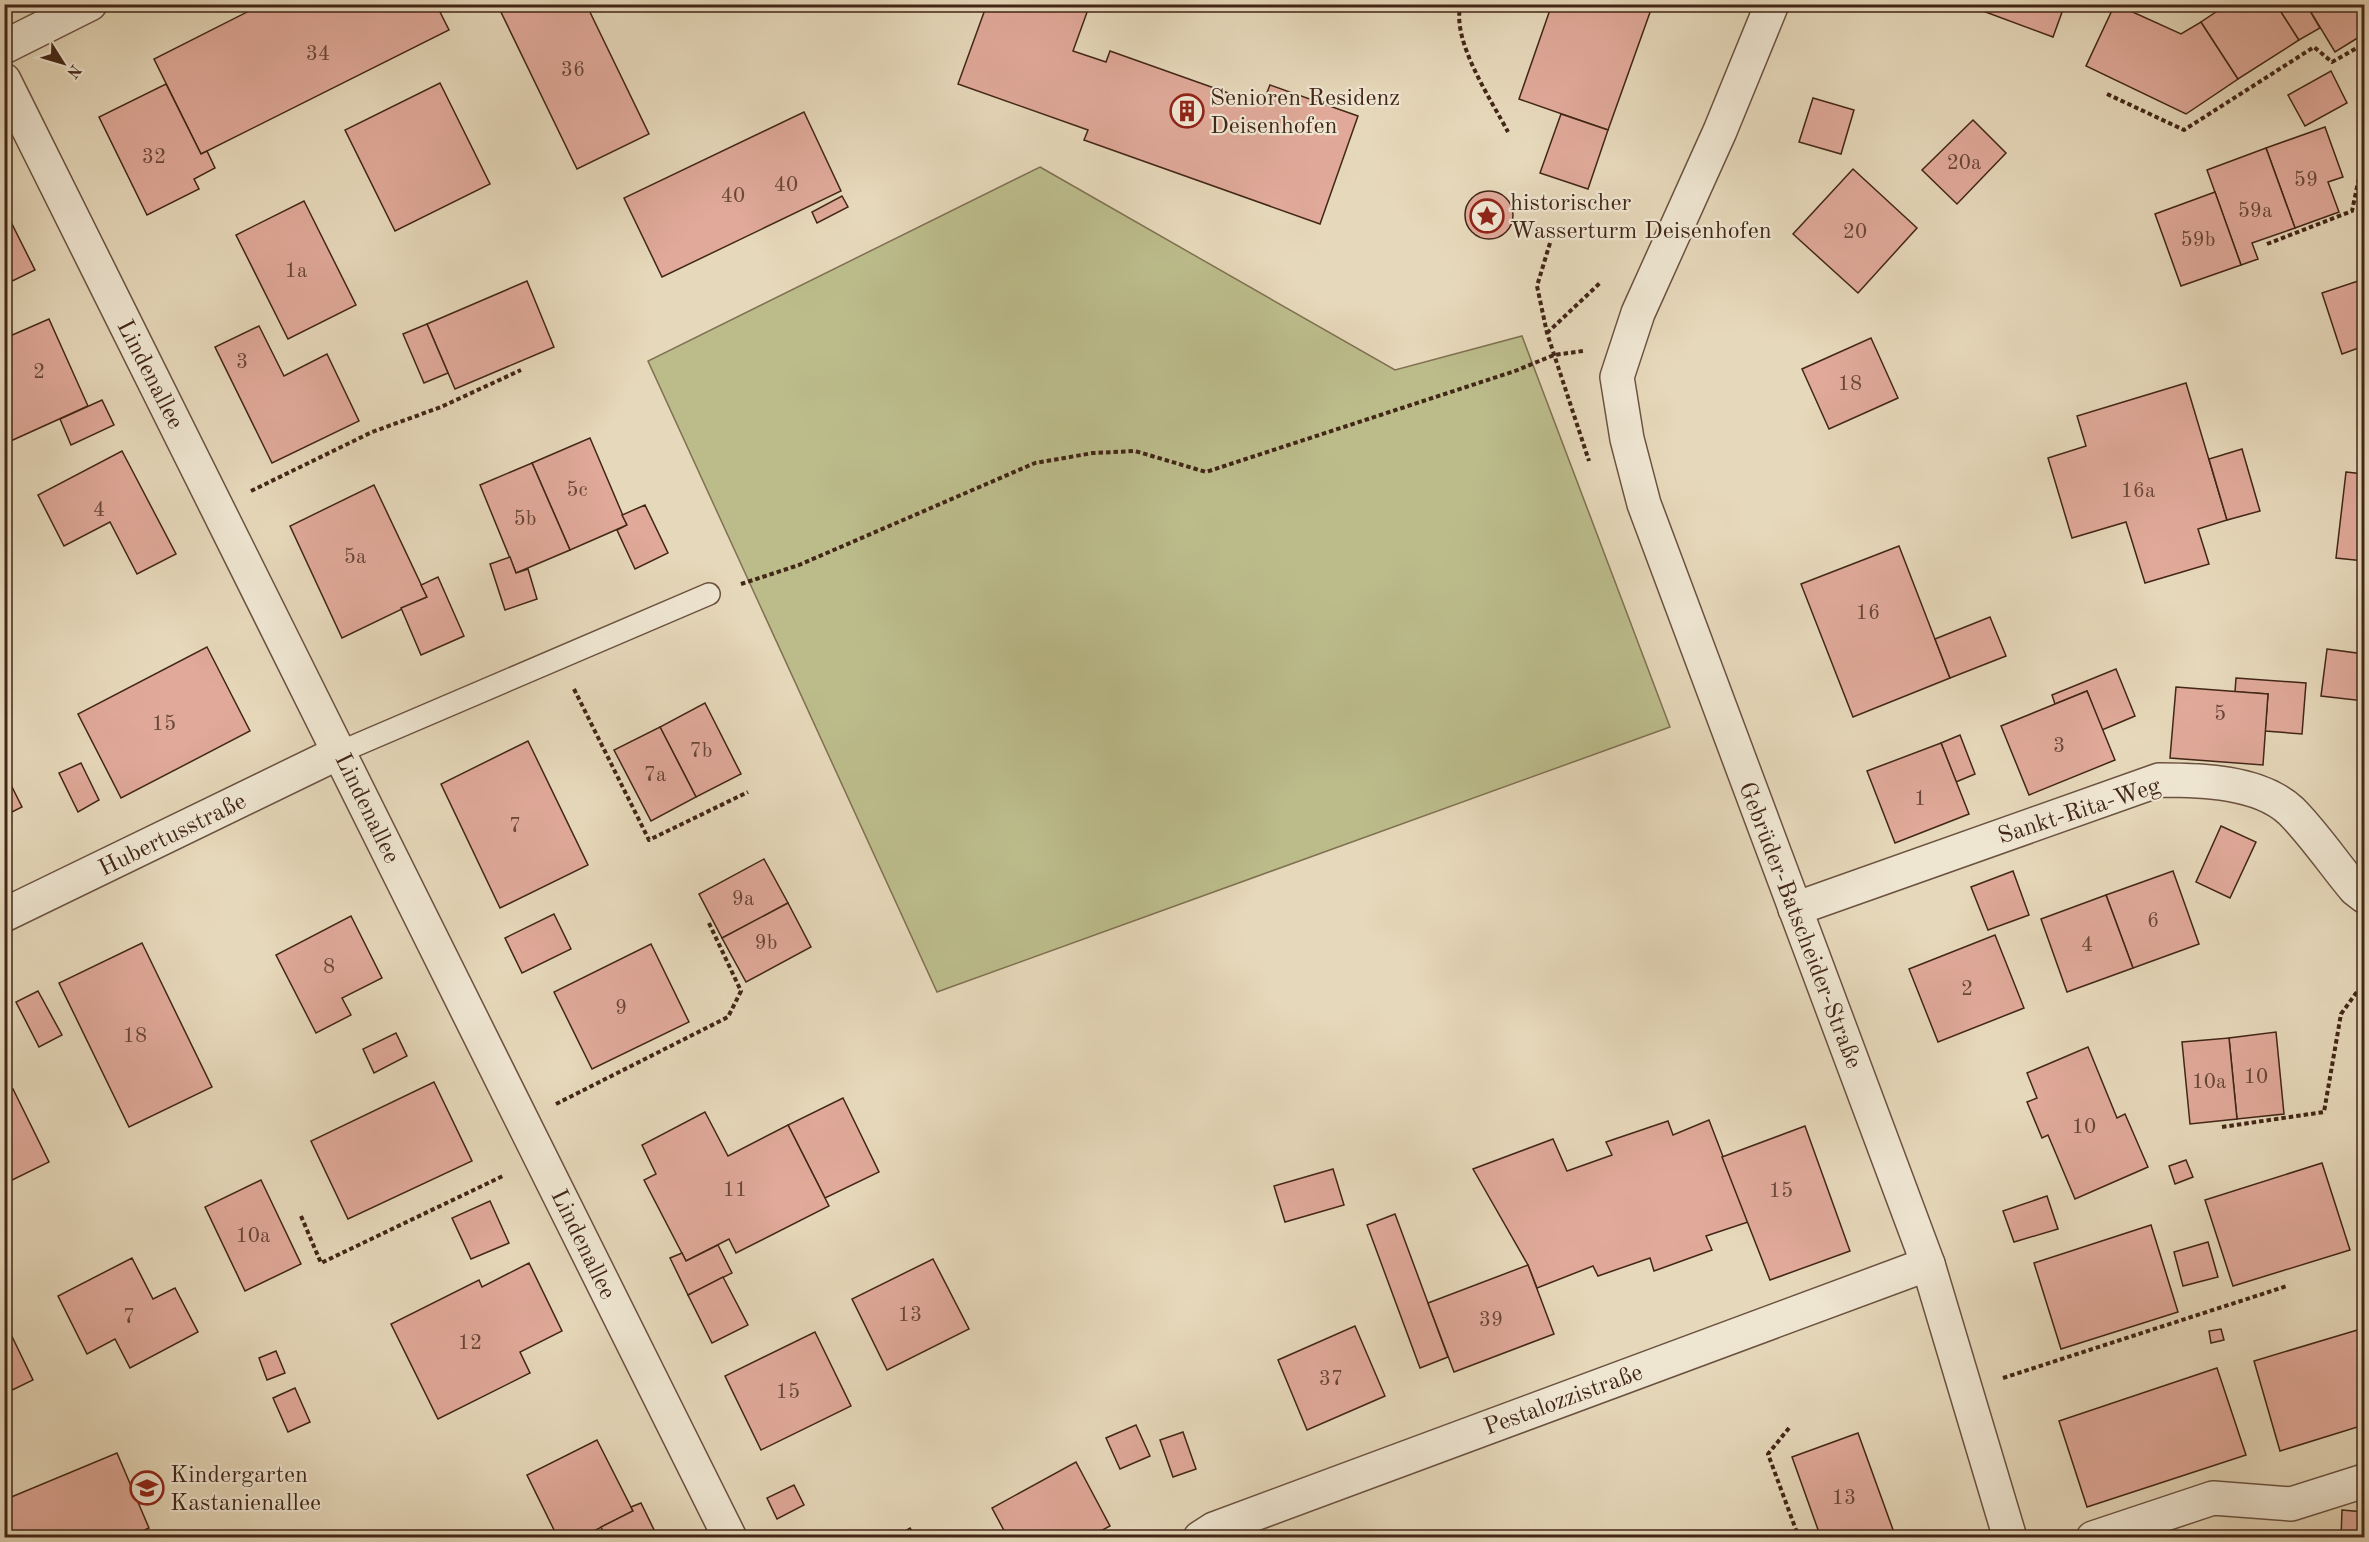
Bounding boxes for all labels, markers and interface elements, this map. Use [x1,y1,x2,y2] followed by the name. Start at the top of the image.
[33,33,93,93] north arrow
[306,44,330,65] house number: 34
[561,60,585,81] house number: 36
[63,61,83,81] text: N
[1210,87,1400,139] place label: Senioren Residenz Deisenhofen
[1169,93,1205,129] building icon: Senioren Residenz Deisenhofen
[142,147,166,168] house number: 32
[1947,153,1981,174] house number: 20a
[2294,170,2318,191] house number: 59
[774,175,798,196] house number: 40
[721,186,745,207] house number: 40
[1510,192,1772,244] place label: historischer Wasserturm Deisenhofen
[1469,198,1505,234] place icon: historischer Wasserturm Deisenhofen
[2238,201,2272,222] house number: 59a
[1843,222,1867,243] house number: 20
[2180,230,2216,251] house number: 59b
[285,261,307,282] house number: 1a
[112,316,187,433] street label: Lindenallee
[236,352,248,373] house number: 3
[33,362,45,383] house number: 2
[1838,374,1862,395] house number: 18
[566,480,588,501] house number: 5c
[2121,481,2155,502] house number: 16a
[93,500,105,521] house number: 4
[514,509,536,530] house number: 5b
[344,547,366,568] house number: 5a
[1856,603,1880,624] house number: 16
[2214,704,2226,725] house number: 5
[152,714,176,735] house number: 15
[2053,736,2065,757] house number: 3
[690,741,712,762] house number: 7b
[329,750,403,868] street label: Lindenallee
[644,765,666,786] house number: 7a
[1995,774,2164,850] street label: Sankt-Rita-Weg
[1733,779,1865,1072] street label: Gebrüder-Batscheider-Straße
[1914,789,1926,810] house number: 1
[95,790,250,882] street label: Hubertusstraße
[509,816,521,837] house number: 7
[732,889,754,910] house number: 9a
[2147,911,2159,932] house number: 6
[755,933,777,954] house number: 9b
[2081,935,2093,956] house number: 4
[323,957,335,978] house number: 8
[1961,979,1973,1000] house number: 2
[615,998,627,1019] house number: 9
[123,1026,147,1047] house number: 18
[2244,1067,2268,1088] house number: 10
[2192,1072,2226,1093] house number: 10a
[2072,1117,2096,1138] house number: 10
[723,1180,747,1201] house number: 11
[1769,1181,1793,1202] house number: 15
[545,1186,619,1304] street label: Lindenallee
[236,1226,270,1247] house number: 10a
[898,1305,922,1326] house number: 13
[123,1307,135,1328] house number: 7
[1479,1310,1503,1331] house number: 39
[458,1333,482,1354] house number: 12
[1481,1361,1646,1441] street label: Pestalozzistraße
[1319,1369,1343,1390] house number: 37
[776,1382,800,1403] house number: 15
[170,1464,321,1516] place label: Kindergarten Kastanienallee
[129,1470,165,1506] school or university icon: Kindergarten Kastanienallee
[1832,1488,1856,1509] house number: 13

